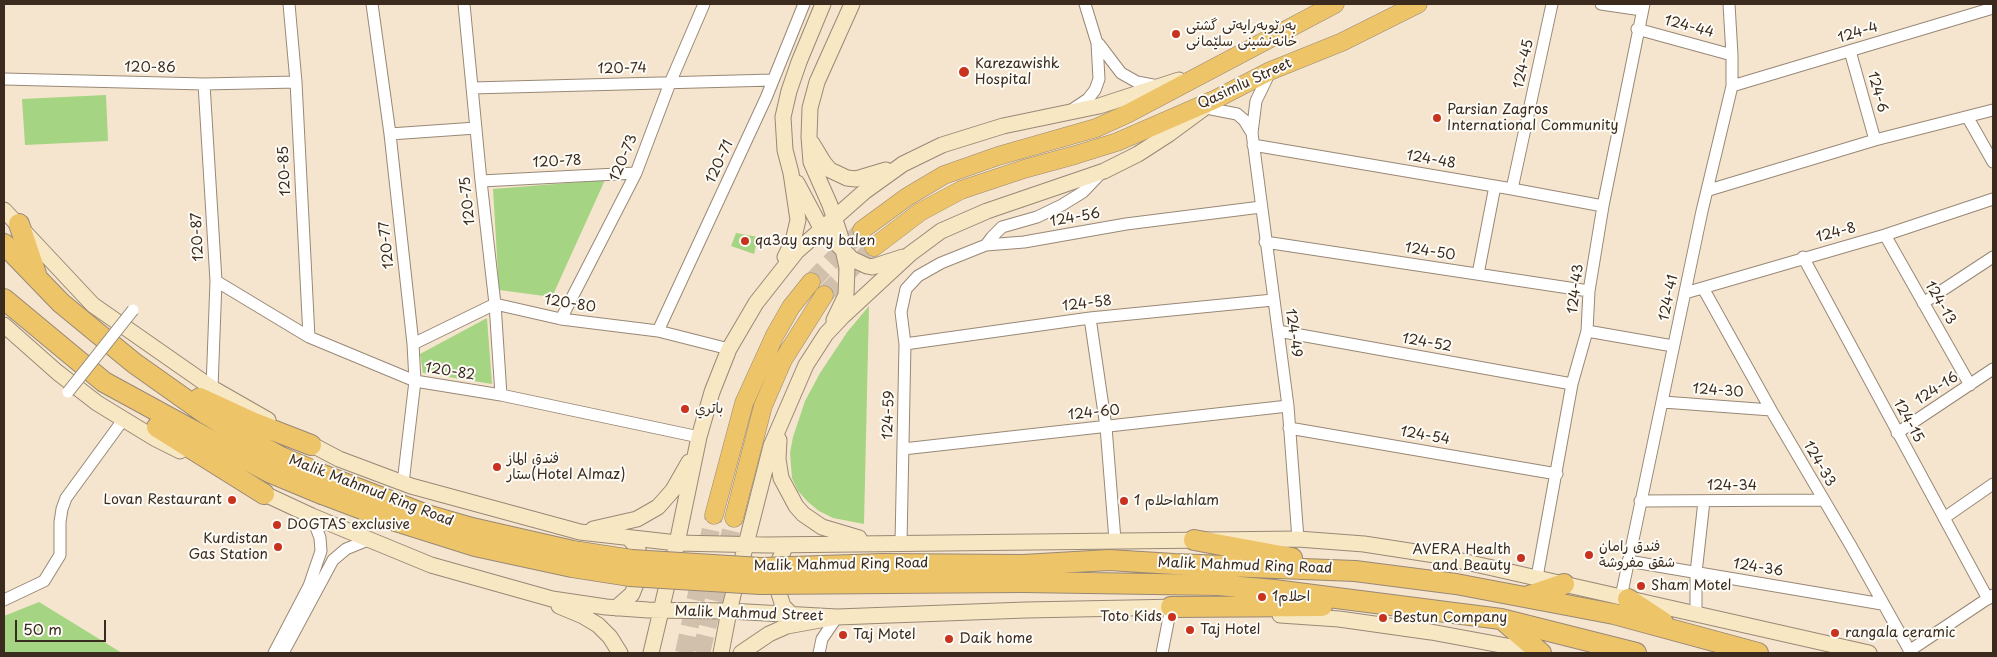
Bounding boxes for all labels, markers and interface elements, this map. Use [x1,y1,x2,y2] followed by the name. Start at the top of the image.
[1662,12,1716,42] street label: 124-44
[1186,18,1297,50] place label: بەرێوبەرایەتی گشتی خانەنشینی سلێمانی
[1836,19,1880,47] street label: 124-4
[1170,28,1182,40] marker: بەرێوبەرایەتی گشتی خانەنشینی سلێمانی
[1511,38,1537,90] street label: 124-45
[1195,55,1295,113] street label: Qasimlu Street
[975,56,1060,88] place label: Karezawishk ‌Hospital
[124,59,176,77] street label: 120-86
[597,60,647,78] street label: 120-74
[957,65,971,79] marker: Karezawishk ‌Hospital
[1863,70,1891,114] street label: 124-6
[1447,102,1618,134] place label: Parsian Zagros International Community
[1431,112,1443,124] marker: Parsian Zagros International Community
[607,132,641,184] street label: 120-73
[703,138,737,186] street label: 120-71
[275,145,295,197] street label: 120-85
[1405,147,1457,173] street label: 124-48
[532,152,582,172] street label: 120-78
[457,176,479,226] street label: 120-75
[1049,205,1101,231] street label: 124-56
[188,212,208,262] street label: 120-87
[376,220,398,270] street label: 120-77
[1814,220,1858,246] street label: 124-8
[755,233,875,249] place label: qa3ay asny balen
[739,235,751,247] marker: qa3ay asny balen
[1403,240,1457,264] street label: 124-50
[1565,263,1587,315] street label: 124-43
[1656,273,1682,323] street label: 124-41
[1921,278,1959,328] street label: 124-13
[543,292,597,316] street label: 120-80
[1061,293,1113,315] street label: 124-58
[1281,307,1305,359] street label: 124-49
[1401,330,1453,356] street label: 124-52
[424,360,476,384] street label: 120-82
[1912,369,1962,409] street label: 124-16
[1692,381,1744,401] street label: 124-30
[880,390,898,440] street label: 124-59
[1889,396,1927,446] street label: 124-15
[695,401,723,417] place label: باتري
[1067,402,1121,424] street label: 124-60
[679,403,691,415] marker: باتري
[1399,423,1451,449] street label: 124-54
[1799,438,1839,490] street label: 124-33
[507,451,625,484] place label: فندق الماز ستار(Hotel Almaz)
[286,452,456,530] street label: Malik Mahmud Ring Road
[491,461,503,473] marker: فندق الماز ستار(Hotel Almaz)
[1707,478,1757,494] street label: 124-34
[103,492,222,508] place label: Lovan Restaurant
[1134,493,1219,509] place label: احلام 1ahlam
[226,494,238,506] marker: Lovan Restaurant
[1118,495,1130,507] marker: احلام 1ahlam
[287,517,410,533] place label: DOGTAS exclusive
[271,519,283,531] marker: DOGTAS exclusive
[188,531,268,564] place label: Kurdistan Gas Station
[1599,539,1675,572] place label: فندق رامان شقق مفروشة
[272,541,284,553] marker: Kurdistan Gas Station
[1412,542,1511,574] place label: AVERA Health and Beauty
[1583,549,1595,561] marker: فندق رامان شقق مفروشة
[1515,552,1527,564] marker: AVERA Health and Beauty
[753,555,929,575] street label: Malik Mahmud Ring Road
[1157,555,1333,577] street label: Malik Mahmud Ring Road
[1732,556,1784,580] street label: 124-36
[1651,578,1731,594] place label: Sham Motel
[1635,580,1647,592] marker: Sham Motel
[1272,589,1310,605] place label: احلام1
[1256,591,1268,603] marker: احلام1
[674,603,824,625] street label: Malik Mahmud Street
[1100,609,1162,625] place label: Toto Kids
[18,610,109,642] scale bar
[1393,610,1507,626] place label: Bestun Company
[1166,611,1178,623] marker: Toto Kids
[1377,612,1389,624] marker: Bestun Company
[23,617,62,640] text: 50 m
[1200,622,1260,638] place label: Taj Hotel
[1184,624,1196,636] marker: Taj Hotel
[1845,625,1955,641] place label: rangala ceramic
[853,627,916,643] place label: Taj Motel
[1829,627,1841,639] marker: rangala ceramic
[837,629,849,641] marker: Taj Motel
[959,631,1033,647] place label: Daik home
[943,633,955,645] marker: Daik home

